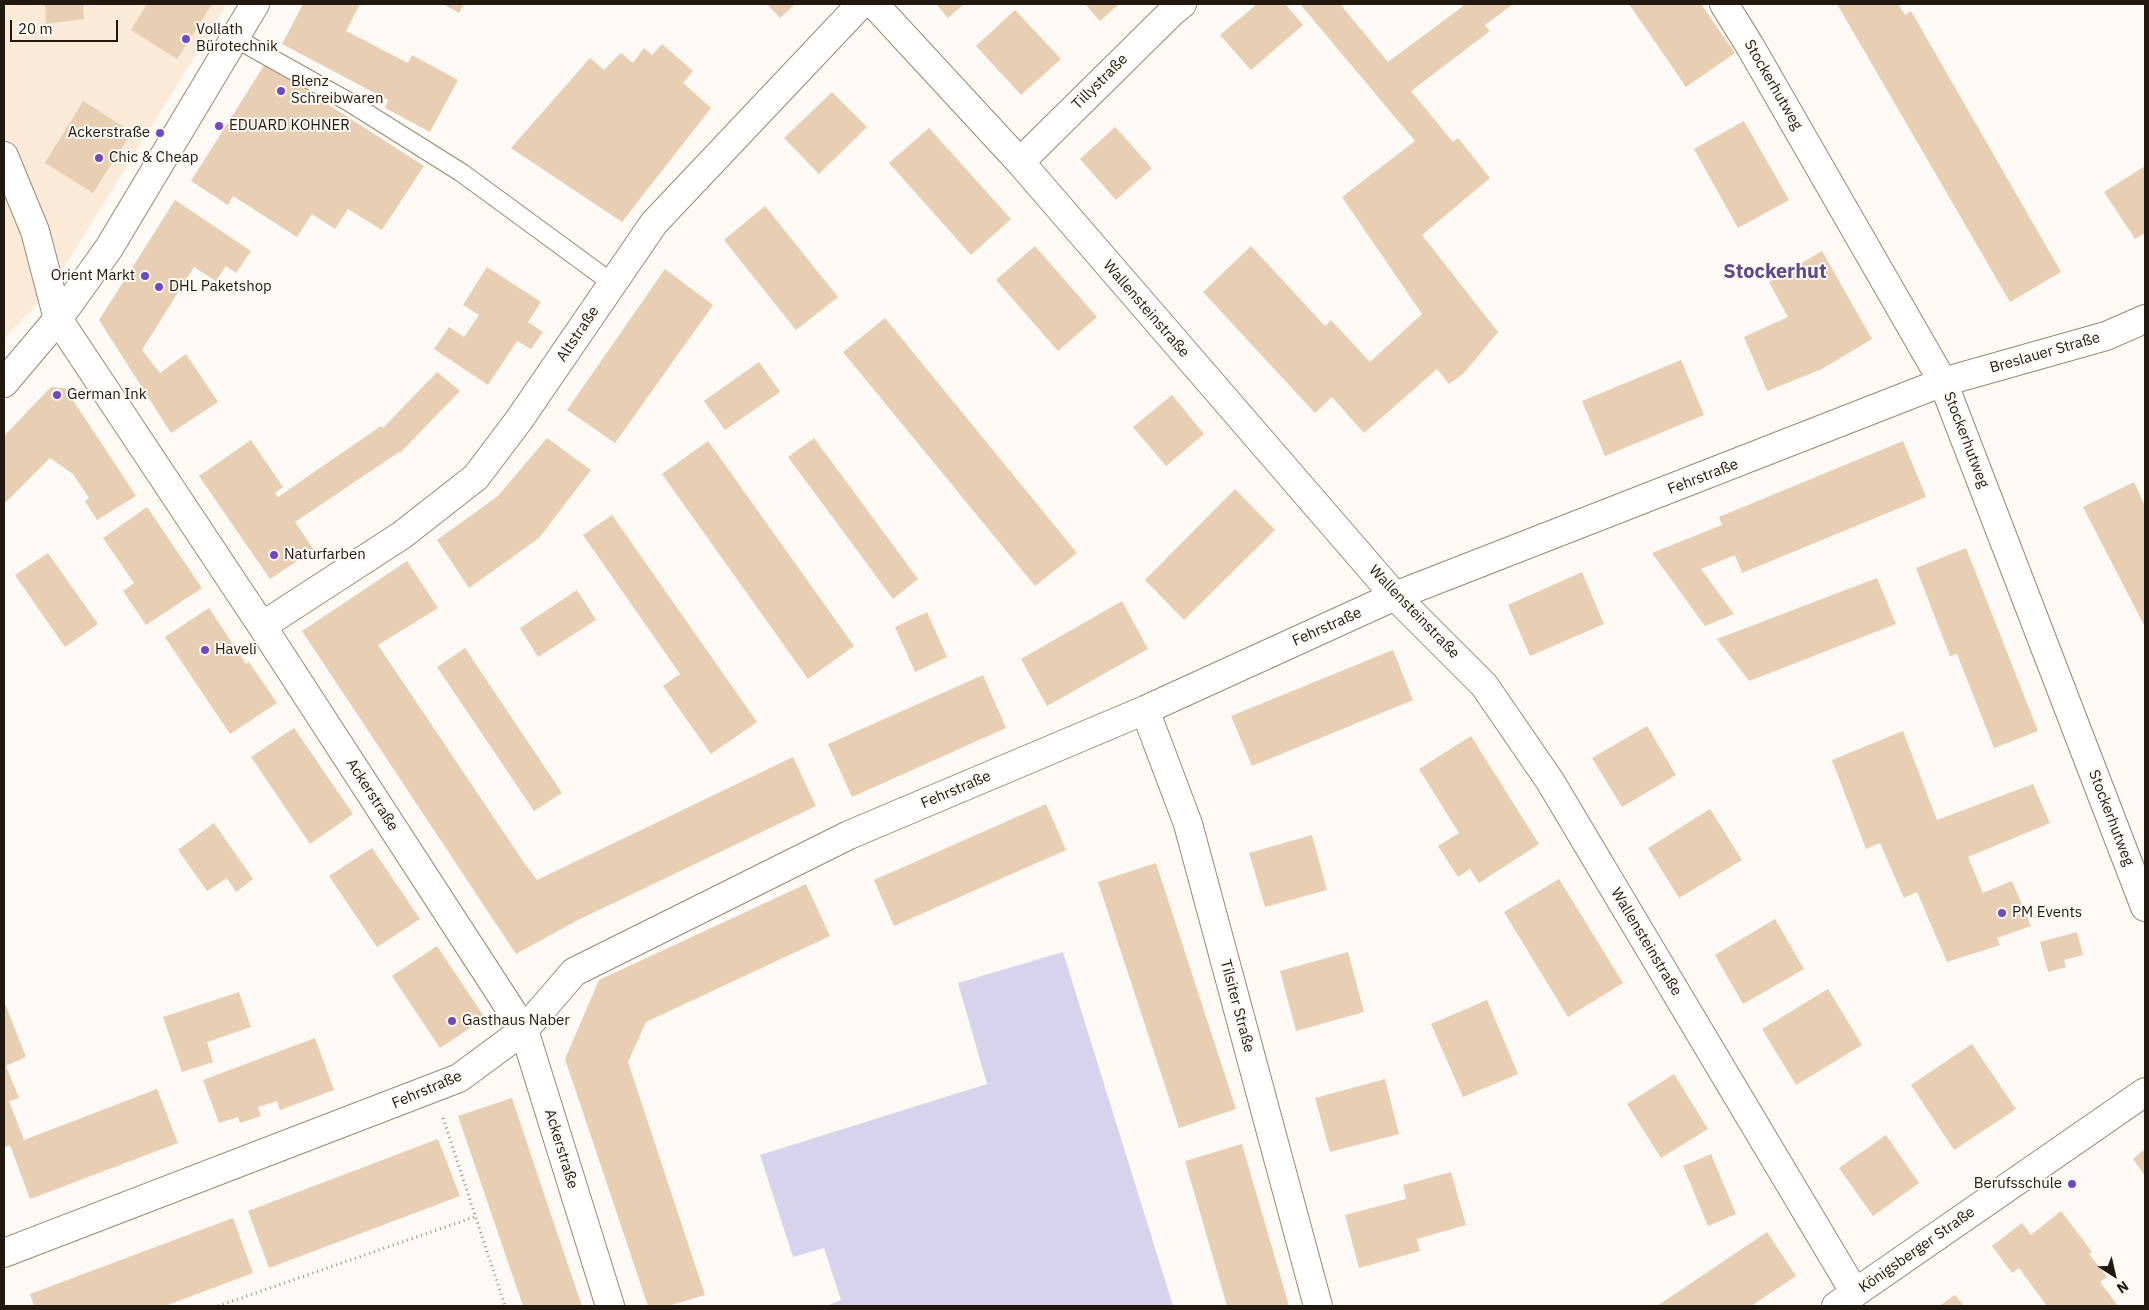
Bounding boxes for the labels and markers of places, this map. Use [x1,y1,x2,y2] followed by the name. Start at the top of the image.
[196,21,278,56] place label: Vollath Bürotechnik
[180,33,192,45] marker: Vollath Bürotechnik
[291,73,383,108] place label: Blenz Schreibwaren
[275,85,287,97] marker: Blenz Schreibwaren
[229,117,350,135] place label: EDUARD KOHNER
[213,120,225,132] marker: EDUARD KOHNER
[68,124,150,142] place label: Ackerstraße
[154,127,166,139] marker: Ackerstraße
[109,149,198,167] place label: Chic & Cheap
[93,152,105,164] marker: Chic & Cheap
[51,267,135,285] place label: Orient Markt
[139,270,151,282] marker: Orient Markt
[169,278,272,296] place label: DHL Paketshop
[153,281,165,293] marker: DHL Paketshop
[67,386,147,404] place label: German Ink
[51,389,63,401] marker: German Ink
[284,546,366,564] place label: Naturfarben
[268,549,280,561] marker: Naturfarben
[215,641,257,659] place label: Haveli
[199,644,211,656] marker: Haveli
[2012,904,2082,922] place label: PM Events
[1996,907,2008,919] marker: PM Events
[462,1012,570,1030] place label: Gasthaus Naber
[446,1015,458,1027] marker: Gasthaus Naber
[1974,1175,2062,1193] place label: Berufsschule
[2066,1178,2078,1190] marker: Berufsschule

